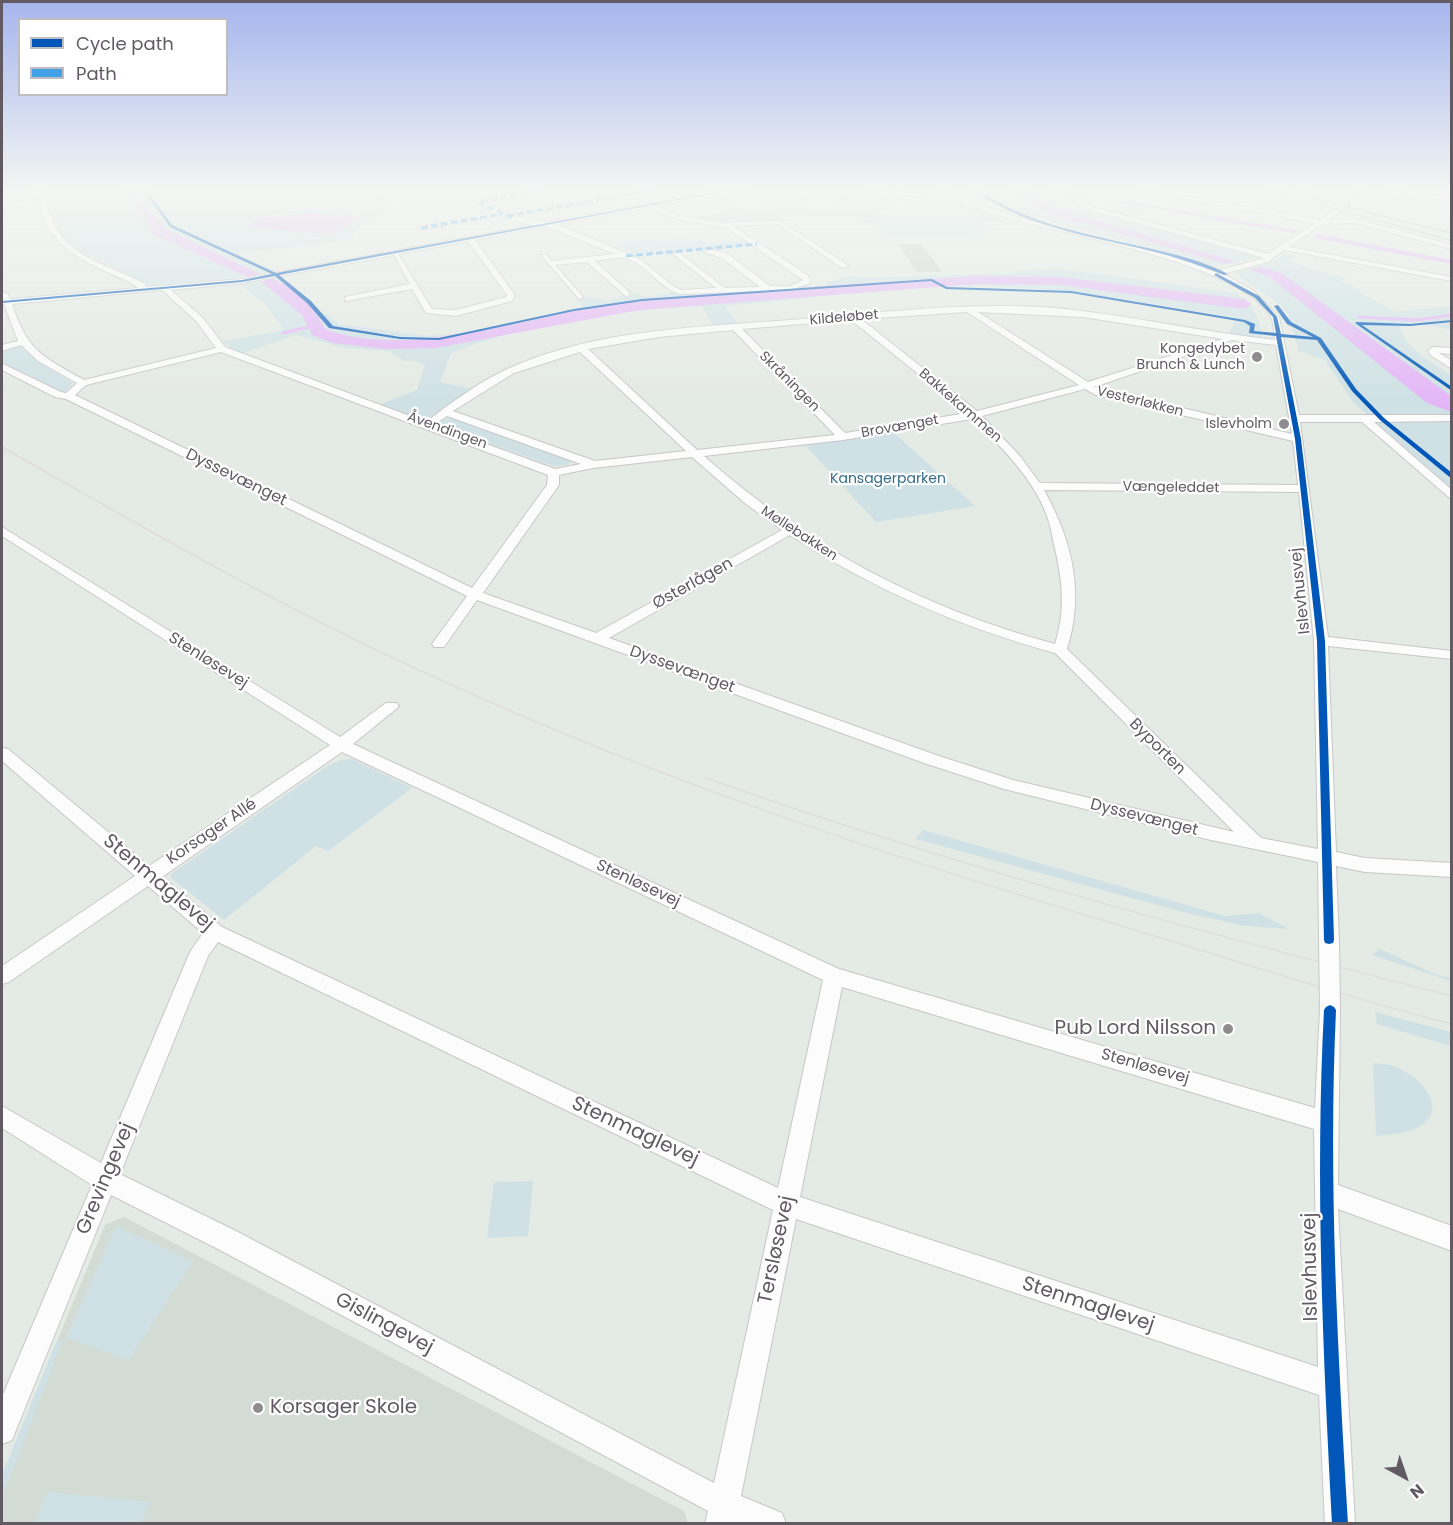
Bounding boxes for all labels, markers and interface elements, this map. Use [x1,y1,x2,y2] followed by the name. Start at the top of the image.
[18,18,228,96] legend
[76,31,174,56] text: Cycle path
[76,61,117,86] text: Path
[809,307,879,329] street label: Kildeløbet
[1137,341,1245,374] place label: Kongedybet Brunch & Lunch
[755,348,823,416] street label: Skråningen
[1250,350,1264,364] marker: Kongedybet Brunch & Lunch
[915,365,1005,447] street label: Bakkekammen
[1095,383,1185,421] street label: Vesterløkken
[405,409,489,453] street label: Åvendingen
[860,412,940,442] street label: Brovænget
[1205,416,1272,432] place label: Islevholm
[1277,417,1291,431] marker: Islevholm
[182,445,290,511] street label: Dyssevænget
[830,471,946,487] park label: Kansagerparken
[1122,479,1220,497] street label: Vængeleddet
[758,503,840,565] street label: Møllebakken
[1287,547,1315,635] street label: Islevhusvej
[650,554,736,614] street label: Østerlågen
[164,629,252,693] street label: Stenløsevej
[627,642,737,698] street label: Dyssevænget
[1125,715,1189,779] street label: Byporten
[163,795,261,869] street label: Korsager Allé
[1088,795,1200,841] street label: Dyssevænget
[98,830,218,936] street label: Stenmaglevej
[593,856,683,912] street label: Stenløsevej
[1055,1017,1216,1041] place label: Pub Lord Nilsson
[1221,1022,1235,1036] marker: Pub Lord Nilsson
[1099,1045,1191,1089] street label: Stenløsevej
[568,1092,702,1172] street label: Stenmaglevej
[72,1120,140,1238] street label: Grevingevej
[754,1194,800,1306] street label: Tersløsevej
[1298,1213,1324,1321] street label: Islevhusvej
[1019,1272,1157,1338] street label: Stenmaglevej
[331,1288,437,1360] street label: Gislingevej
[270,1396,417,1420] place label: Korsager Skole
[251,1401,265,1415] marker: Korsager Skole
[1375,1447,1435,1507] north arrow
[1405,1478,1429,1504] text: N

